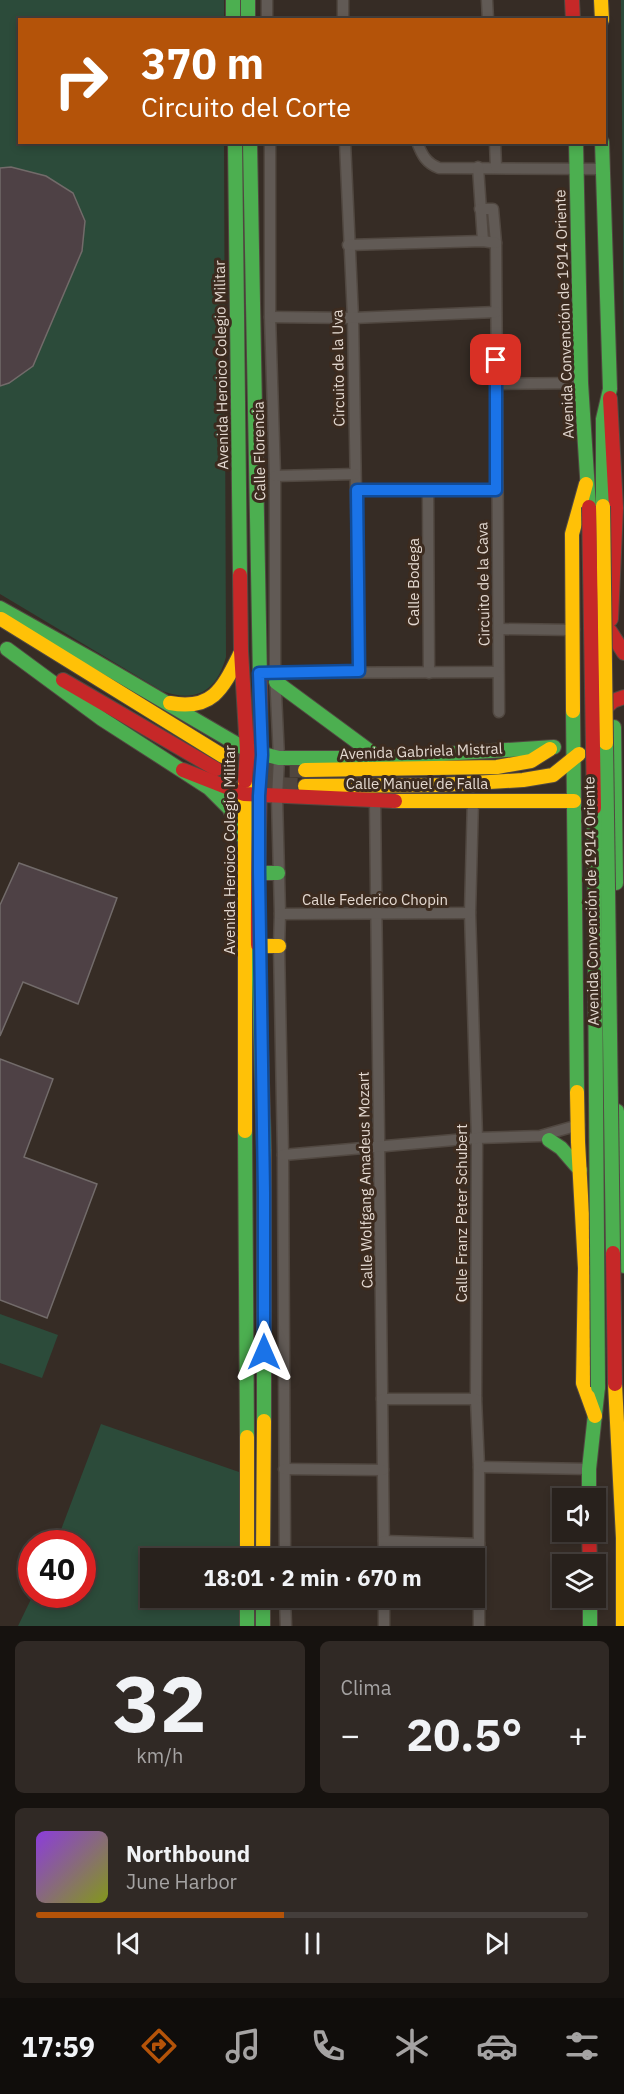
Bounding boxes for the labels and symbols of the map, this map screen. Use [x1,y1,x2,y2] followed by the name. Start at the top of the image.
[550,189,578,439] street label: Avenida Convención de 1914 Oriente
[210,260,232,470] street label: Avenida Heroico Colegio Militar
[327,309,349,427] street label: Circuito de la Uva
[470,334,521,385] pin
[249,401,269,501] street label: Calle Florencia
[472,522,494,646] street label: Circuito de la Cava
[404,538,423,626] street label: Calle Bodega
[339,739,503,763] street label: Avenida Gabriela Mistral
[220,745,239,955] street label: Avenida Heroico Colegio Militar
[346,774,488,793] street label: Calle Manuel de Falla
[579,776,603,1026] street label: Avenida Convención de 1914 Oriente
[302,890,448,909] street label: Calle Federico Chopin
[354,1071,376,1289] street label: Calle Wolfgang Amadeus Mozart
[452,1124,471,1302] street label: Calle Franz Peter Schubert
[232,1320,296,1384] position arrow
[18,1530,96,1608] speed limit sign: 40

